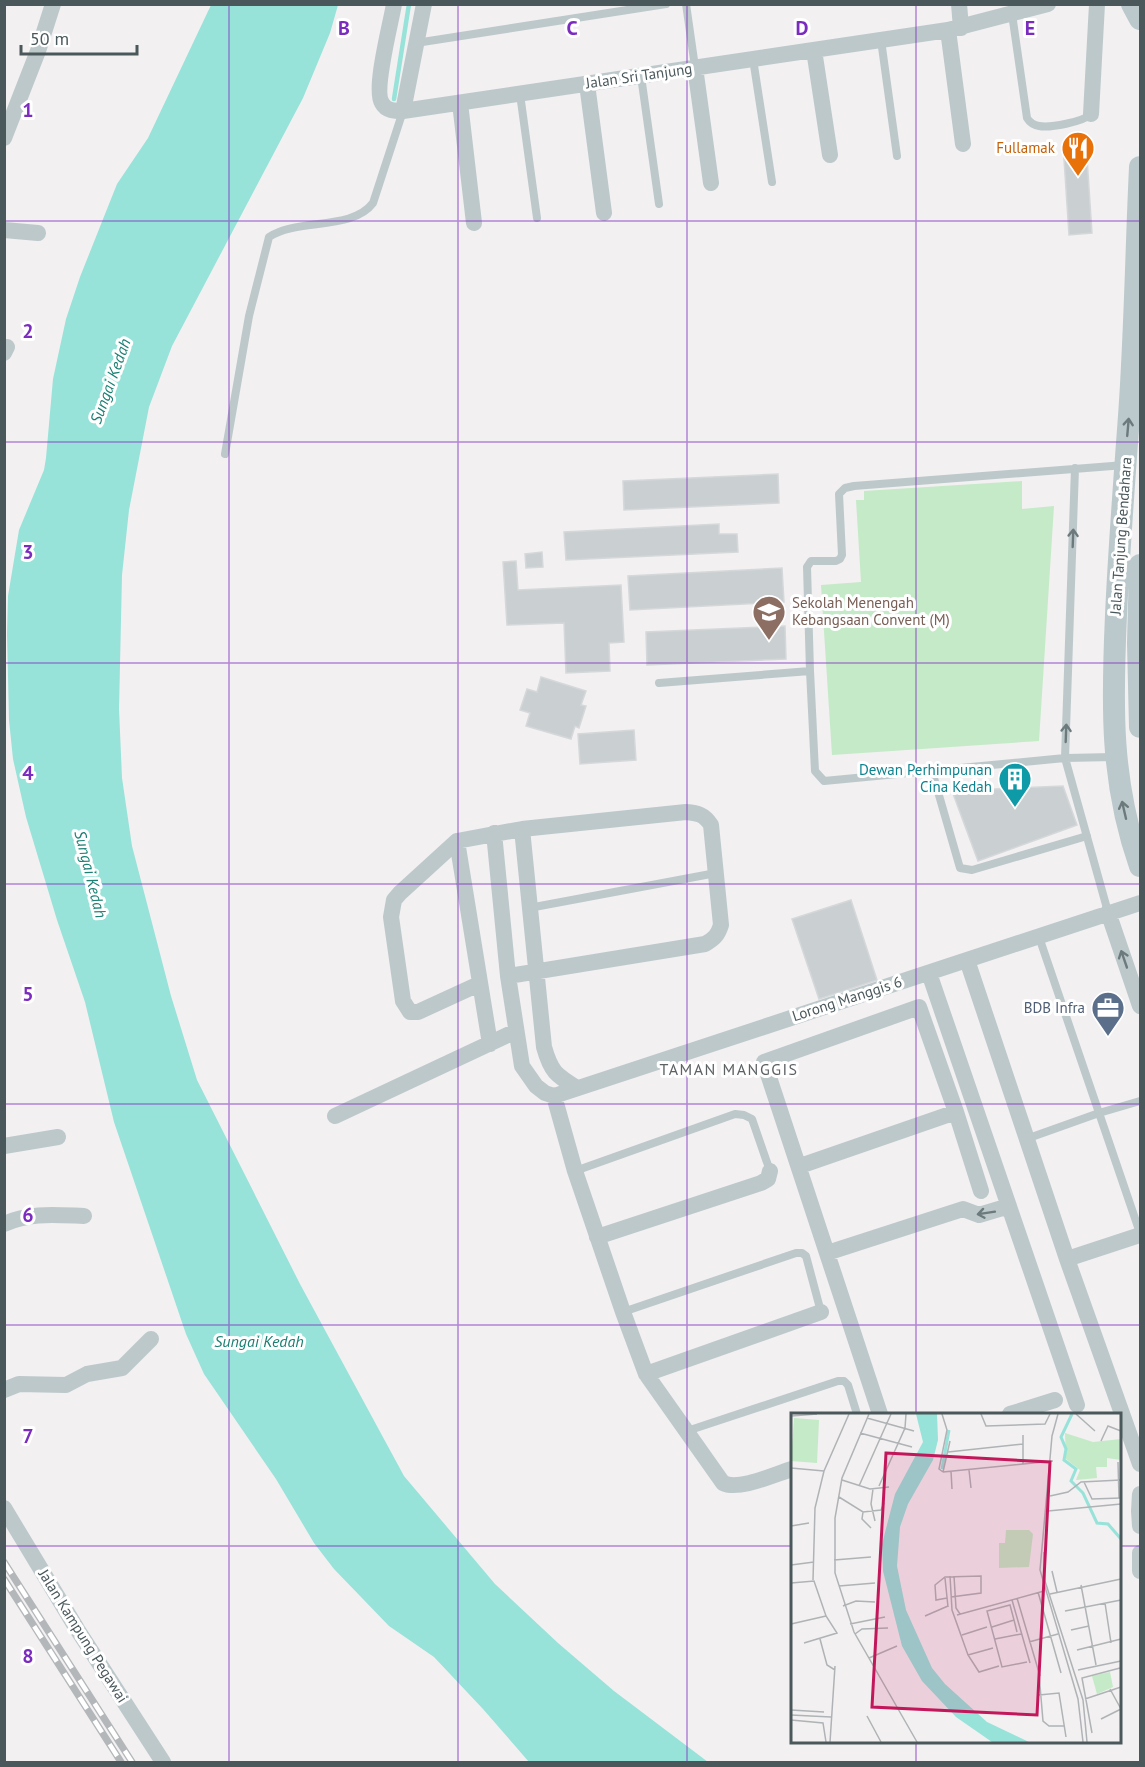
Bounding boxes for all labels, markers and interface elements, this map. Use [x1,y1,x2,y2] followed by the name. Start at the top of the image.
[338,15,350,41] text: B
[566,15,578,41] text: C
[796,15,809,41] text: D
[1025,15,1035,41] text: E
[21,18,136,56] scale bar
[30,27,69,50] text: 50 m
[584,59,693,93] street label: Jalan Sri Tanjung
[22,97,34,123] text: 1
[1060,130,1096,177] restaurant icon: Fullamak
[996,138,1056,157] place label: Fullamak
[22,318,34,344] text: 2
[85,336,135,426] water label: Sungai Kedah
[1123,418,1134,438] one-way arrow
[1105,456,1136,617] street label: Jalan Tanjung Bendahara
[1067,529,1079,549] one-way arrow
[22,539,34,565] text: 3
[792,593,950,629] place label: Sekolah Menengah Kebangsaan Convent (M)
[751,594,787,641] school or university icon: Sekolah Menengah Kebangsaan Convent (M)
[1061,724,1072,744] one-way arrow
[22,760,34,786] text: 4
[859,760,992,796] place label: Dewan Perhimpunan Cina Kedah
[997,761,1033,808] building icon: Dewan Perhimpunan Cina Kedah
[1118,801,1130,820] one-way arrow
[70,828,112,920] water label: Sungai Kedah
[1118,950,1129,969] one-way arrow
[789,972,904,1025] street label: Lorong Manggis 6
[22,981,34,1007] text: 5
[1090,990,1126,1037] office icon: BDB Infra
[1024,998,1085,1017] place label: BDB Infra
[659,1059,799,1079] district label: TAMAN MANGGIS
[22,1202,34,1228] text: 6
[976,1207,996,1218] one-way arrow
[214,1331,304,1351] water label: Sungai Kedah
[791,1413,1121,1743] inset map
[22,1423,34,1449] text: 7
[34,1565,132,1706] street label: Jalan Kampung Pegawai
[22,1643,34,1669] text: 8

